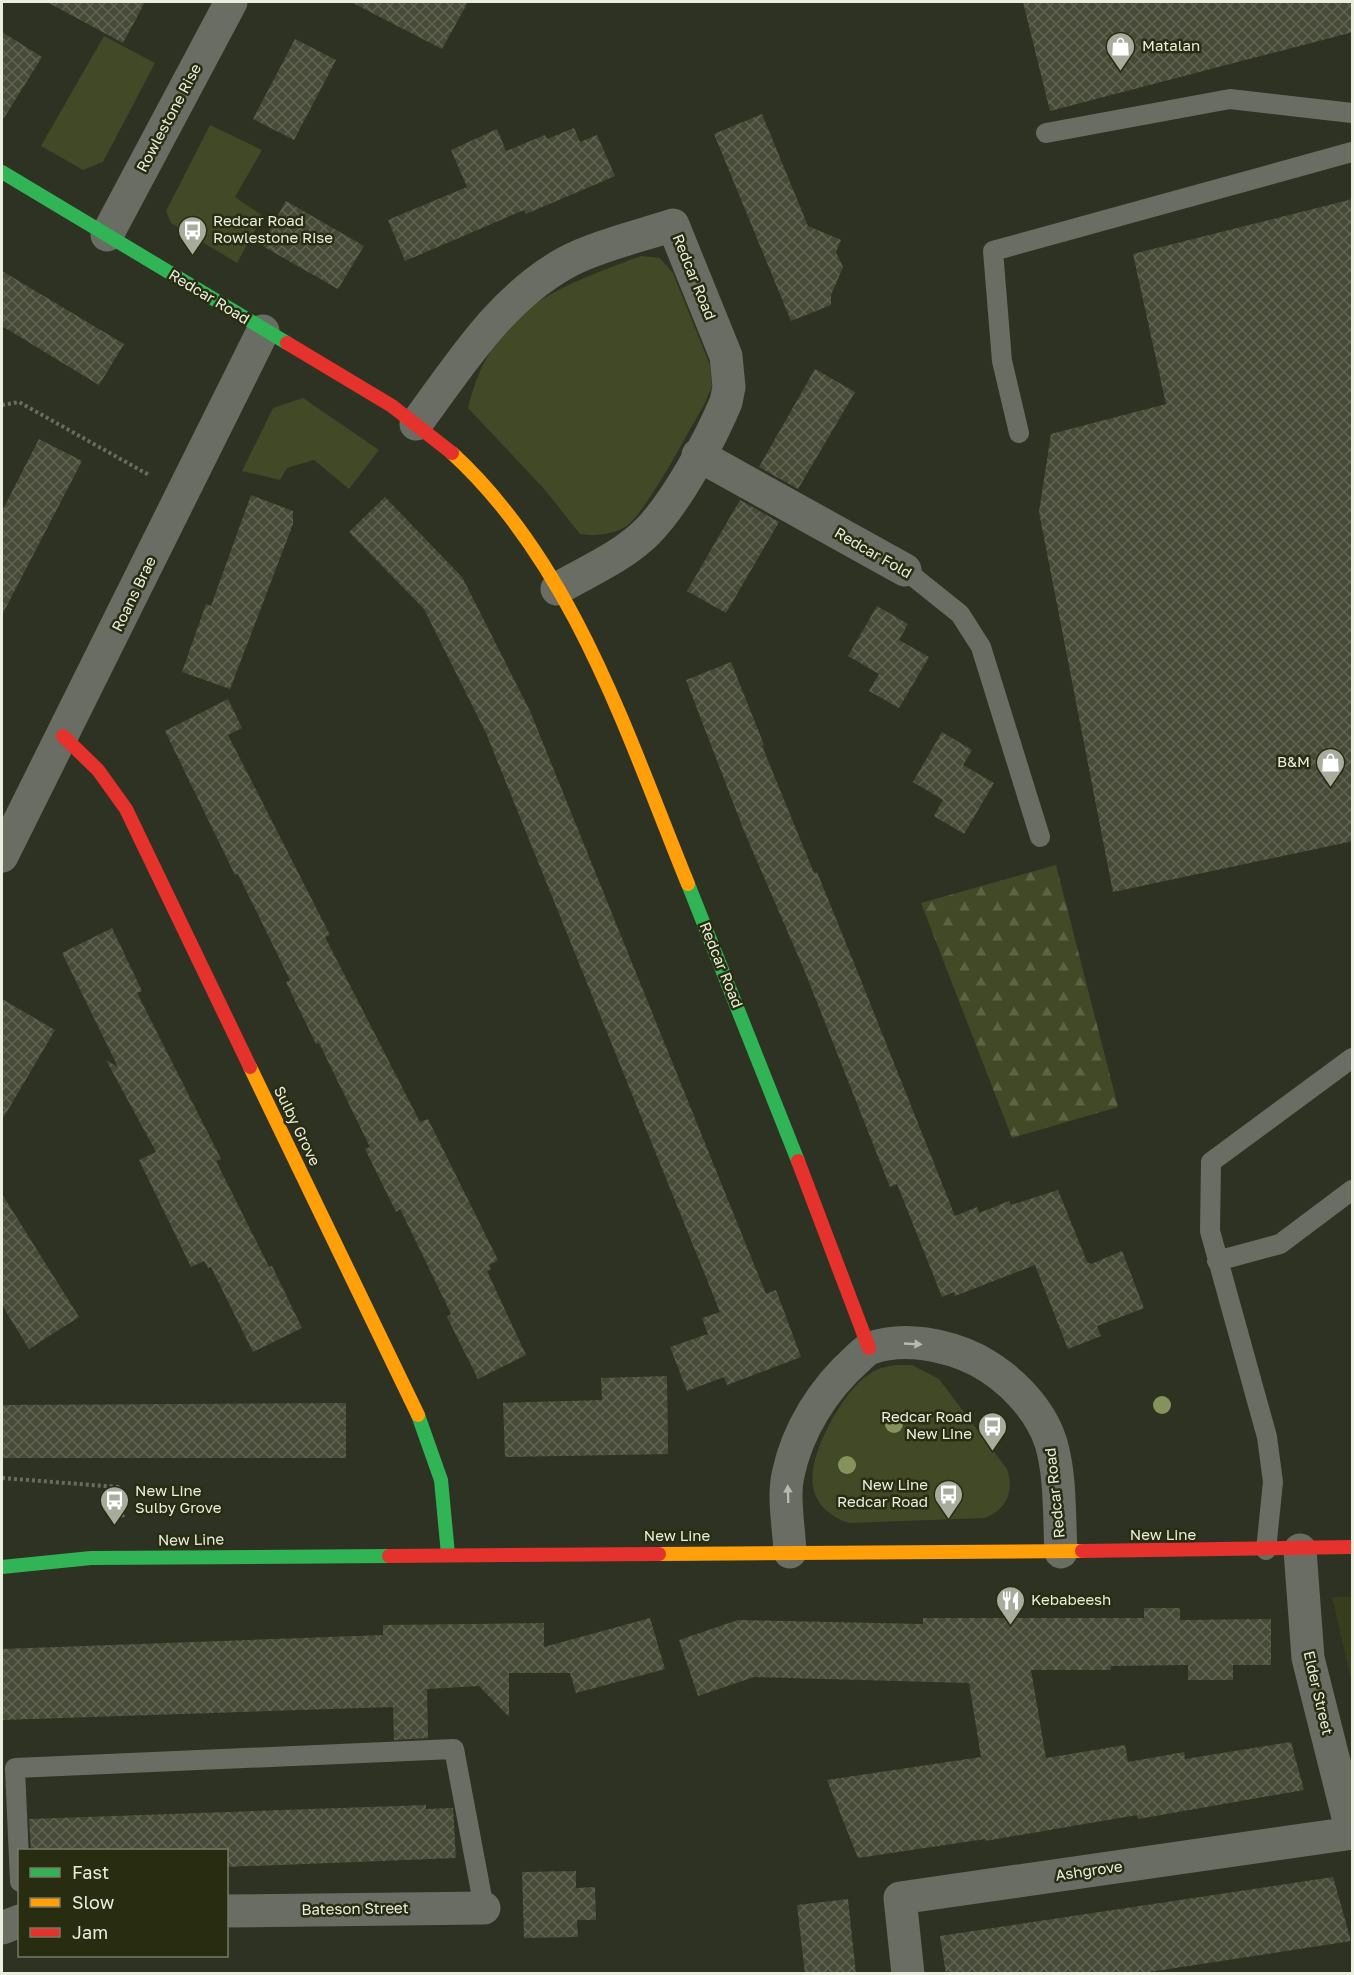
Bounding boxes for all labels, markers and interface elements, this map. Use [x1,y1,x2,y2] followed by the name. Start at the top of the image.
[1105,30,1137,72] shop icon: Matalan
[1142,36,1200,54] place label: Matalan
[132,60,204,175] street label: Rowlestone Rise
[213,211,333,246] place label: Redcar Road Rowlestone Rise
[176,214,208,256] bus stop icon: Redcar Road Rowlestone Rise
[670,231,720,322] street label: Redcar Road
[166,265,253,327] street label: Redcar Road
[832,523,915,581] street label: Redcar Fold
[107,553,159,634] street label: Roans Brae
[1315,746,1347,788] shop icon: B&M
[1277,752,1310,770] place label: B&M
[697,919,747,1010] street label: Redcar Road
[271,1083,325,1169] street label: Sulby Grove
[903,1339,922,1349] one-way arrow
[881,1407,972,1442] place label: Redcar Road New Line
[977,1410,1009,1452] bus stop icon: Redcar Road New Line
[1040,1447,1068,1539] street label: Redcar Road
[837,1475,928,1510] place label: New Line Redcar Road
[933,1478,965,1520] bus stop icon: New Line Redcar Road
[135,1481,222,1516] place label: New Line Sulby Grove
[98,1484,130,1526] bus stop icon: New Line Sulby Grove
[783,1484,793,1503] one-way arrow
[1130,1525,1196,1543] street label: New Line
[644,1526,710,1544] street label: New Line
[158,1529,225,1549] street label: New Line
[994,1584,1026,1626] restaurant icon: Kebabeesh
[1031,1590,1111,1608] place label: Kebabeesh
[1301,1649,1337,1737] street label: Elder Street
[18,1849,228,1957] legend
[1054,1856,1124,1884] street label: Ashgrove
[72,1861,109,1883] text: Fast
[72,1891,115,1913] text: Slow
[301,1898,409,1918] street label: Bateson Street
[72,1921,108,1943] text: Jam

